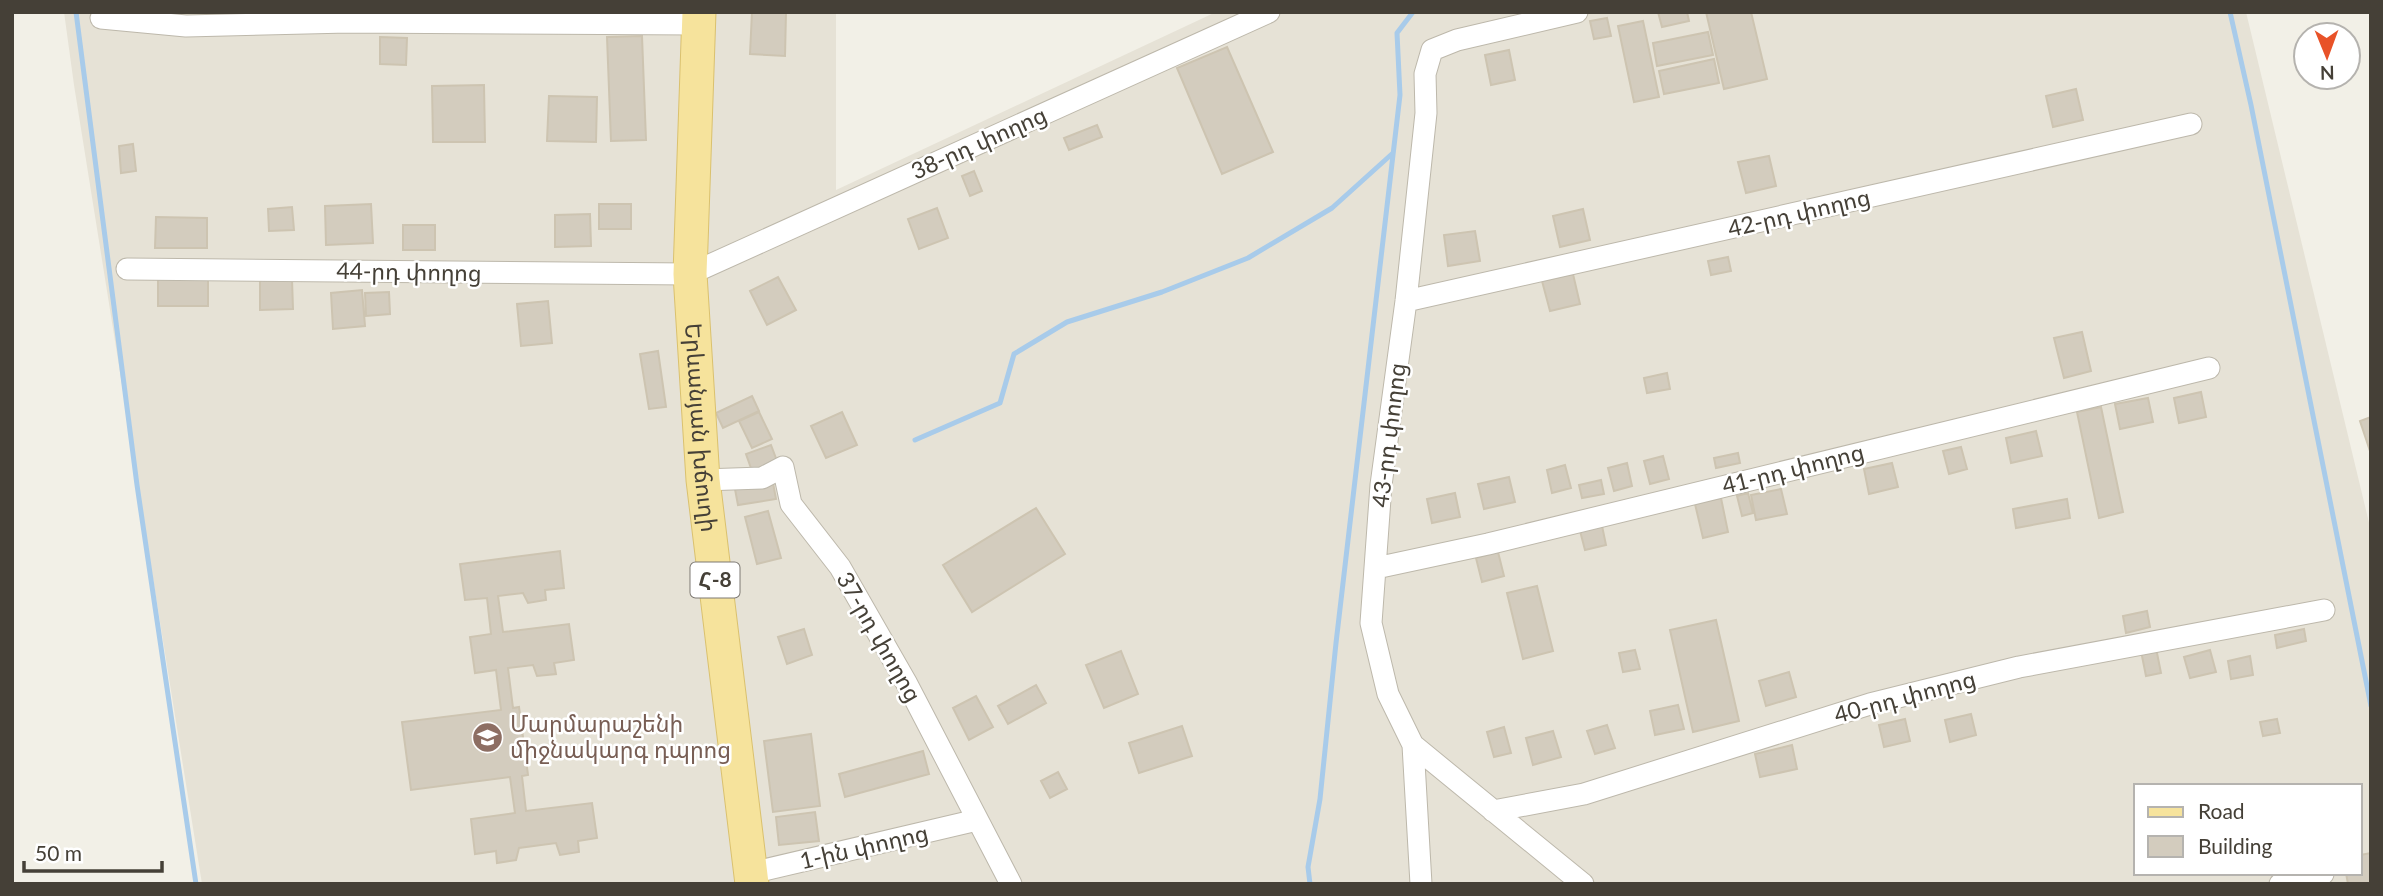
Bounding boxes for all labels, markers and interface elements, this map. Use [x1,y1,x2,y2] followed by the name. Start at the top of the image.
[2292,21,2362,91] north arrow
[2320,62,2335,85] text: N
[906,100,1051,185] street label: 38-րդ փողոց
[1725,182,1873,243] street label: 42-րդ փողոց
[336,256,482,287] street label: 44-րդ փողոց
[680,322,724,533] street label: Երևանյան խճուղի
[1365,361,1412,509] street label: 43-րդ փողոց
[1719,437,1867,500] street label: 41-րդ փողոց
[690,562,740,598] road number: Հ-8
[831,567,928,707] street label: 37-րդ փողոց
[1831,664,1979,729] street label: 40-րդ փողոց
[510,709,731,764] place label: Մարմարաշենի միջնակարգ դպրոց
[470,720,504,754] school or university icon: Մարմարաշենի միջնակարգ դպրոց
[2134,784,2362,875] legend
[2198,798,2245,823] text: Road
[797,818,931,875] street label: 1-ին փողոց
[24,830,163,874] scale bar
[2198,833,2273,858] text: Building
[35,840,82,865] text: 50 m

